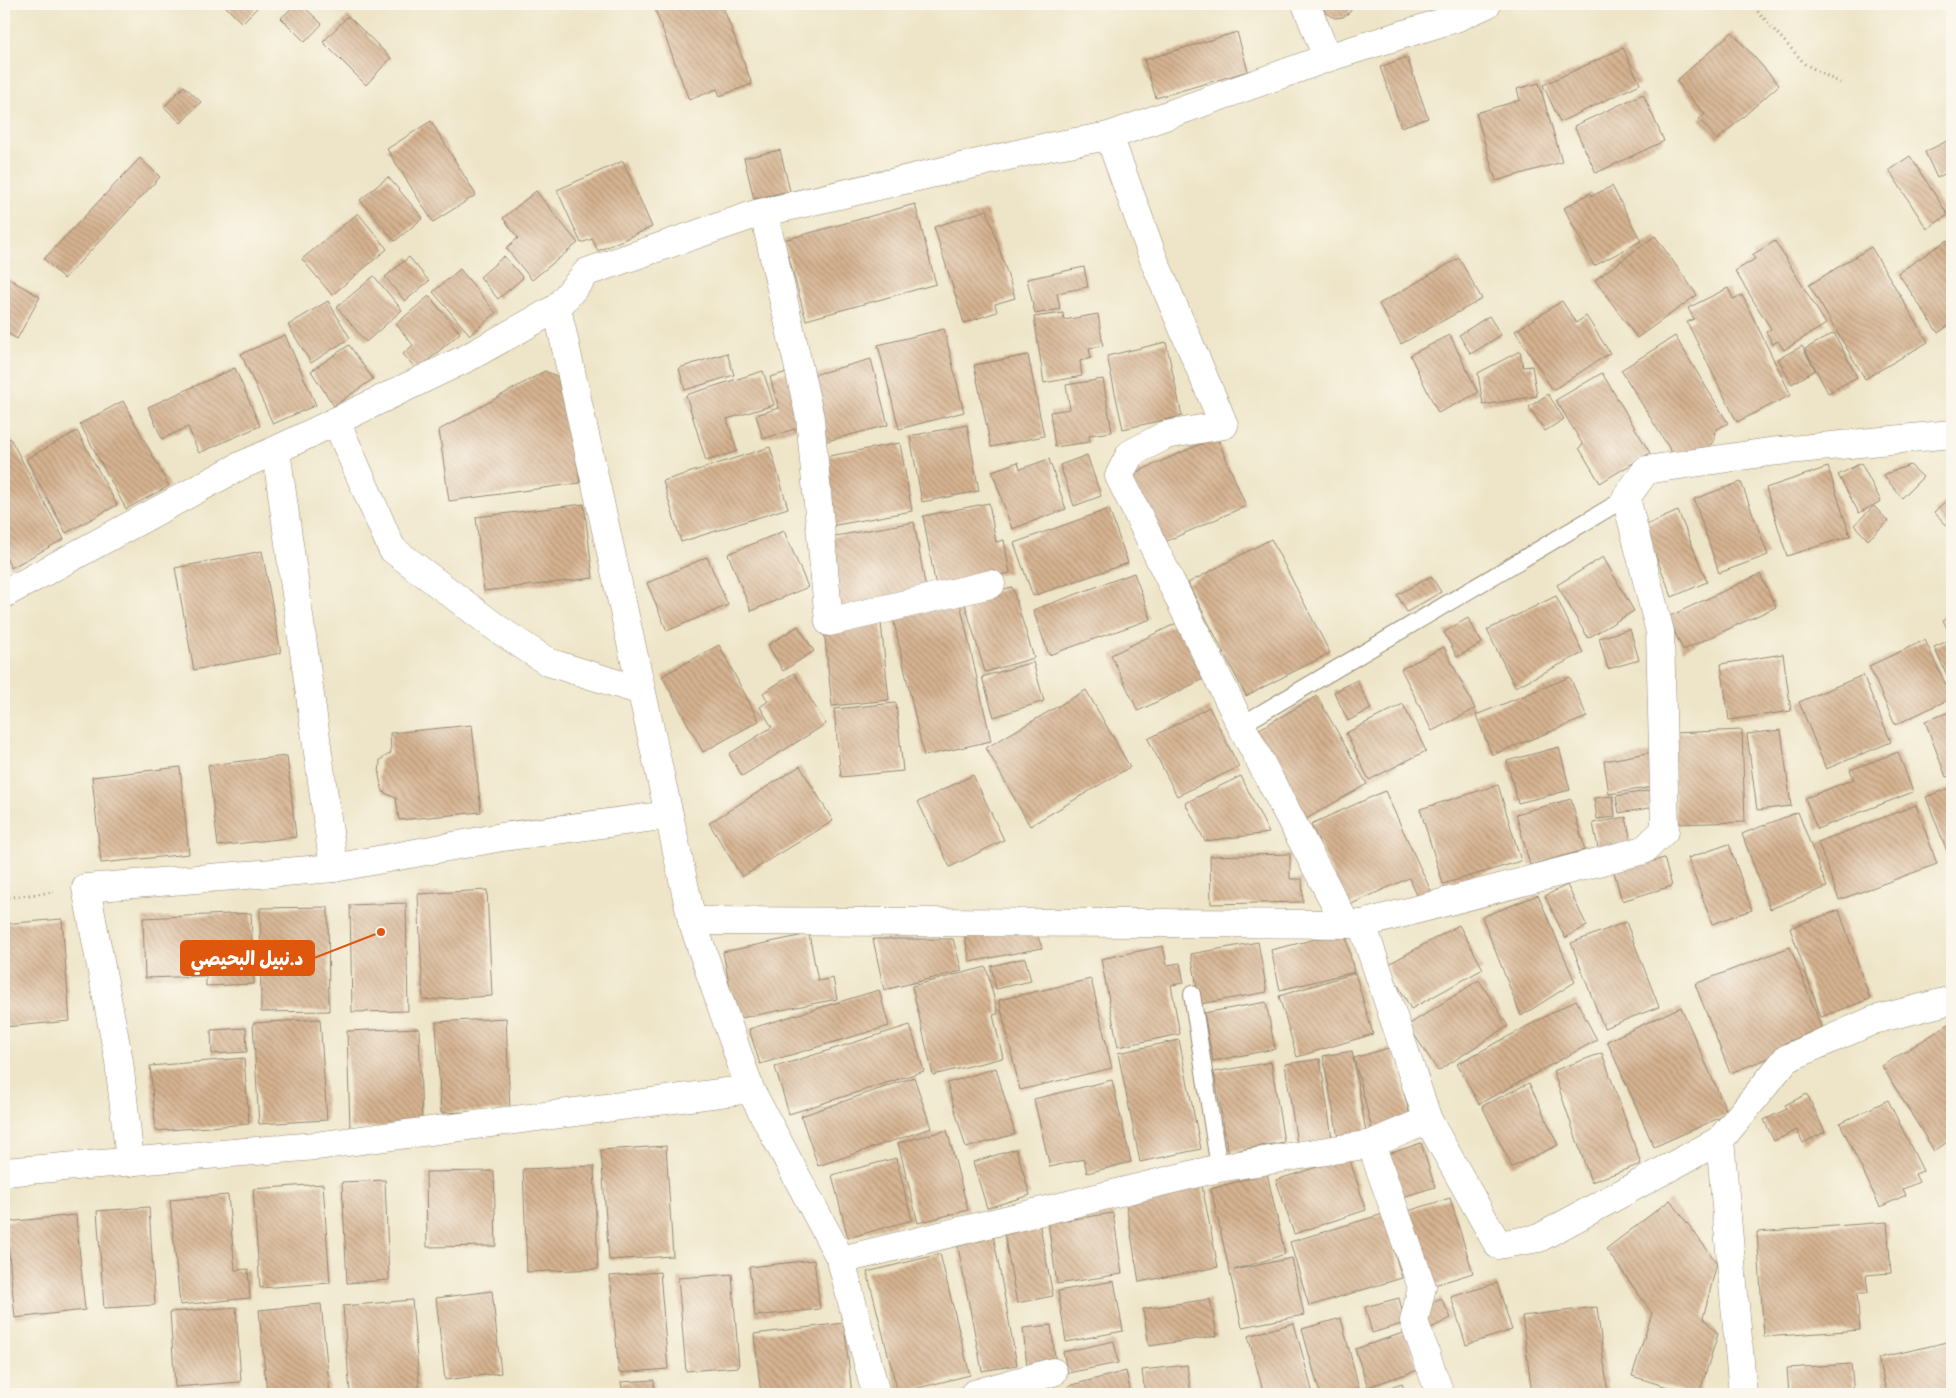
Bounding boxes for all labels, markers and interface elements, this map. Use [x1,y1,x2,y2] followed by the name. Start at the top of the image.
[181,941,314,975] callout: د.نبيل البحيصي
[191,947,303,975] text: د.نبيل البحيصي

